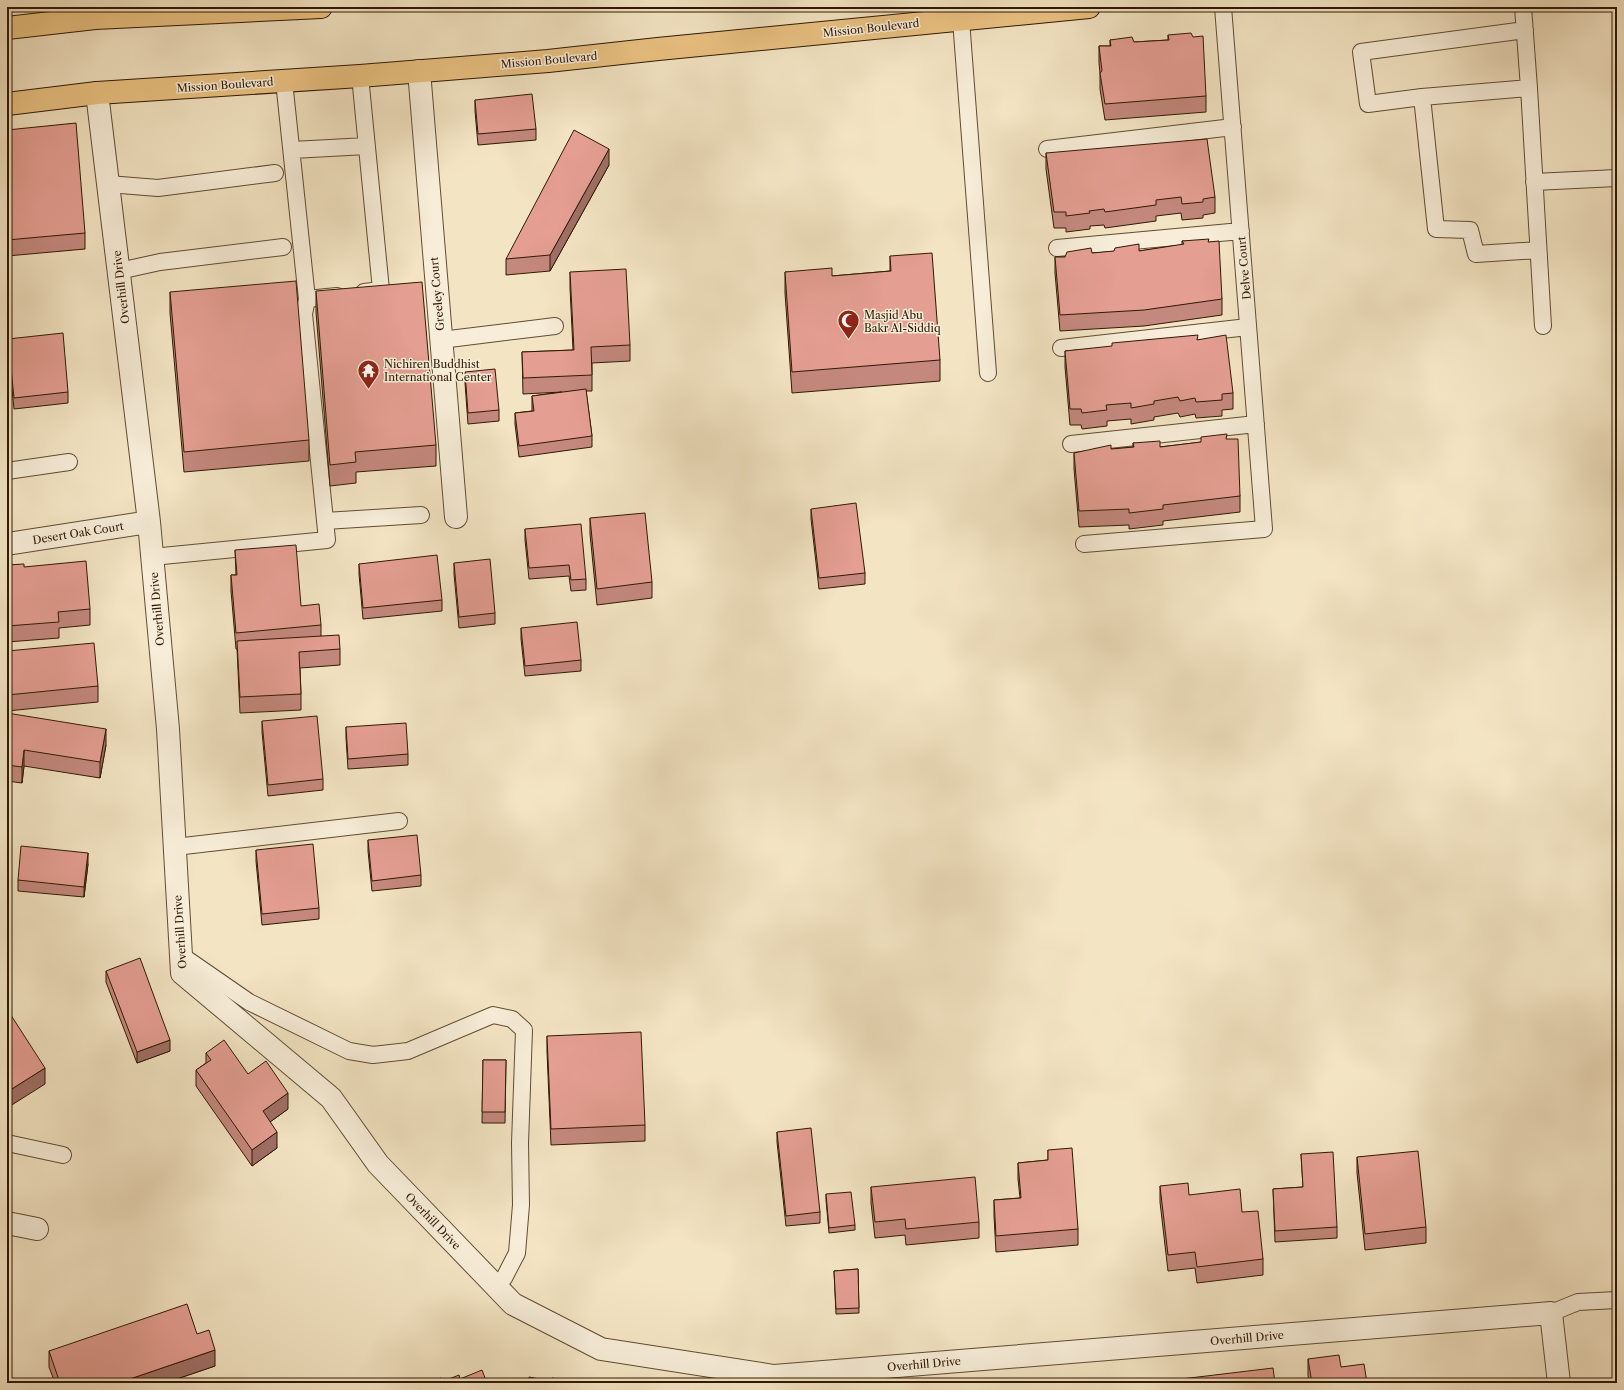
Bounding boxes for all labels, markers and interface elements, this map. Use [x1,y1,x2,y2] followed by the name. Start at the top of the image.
[822,16,920,40] street label: Mission Boulevard
[500,49,598,71] street label: Mission Boulevard
[176,75,274,95] street label: Mission Boulevard
[1234,236,1254,300] street label: Delve Court
[110,249,132,325] street label: Overhill Drive
[427,256,447,332] street label: Greeley Court
[835,308,861,341] mosque icon: Masjid Abu Bakr Al-Siddiq
[864,308,941,335] place label: Masjid Abu Bakr Al-Siddiq
[355,357,381,390] temple icon: Nichiren Buddhist International Center
[384,357,492,384] place label: Nichiren Buddhist International Center
[31,519,125,547] street label: Desert Oak Court
[147,572,167,646] street label: Overhill Drive
[170,895,190,969] street label: Overhill Drive
[402,1190,464,1252] street label: Overhill Drive
[1210,1328,1284,1348] street label: Overhill Drive
[887,1354,961,1374] street label: Overhill Drive

